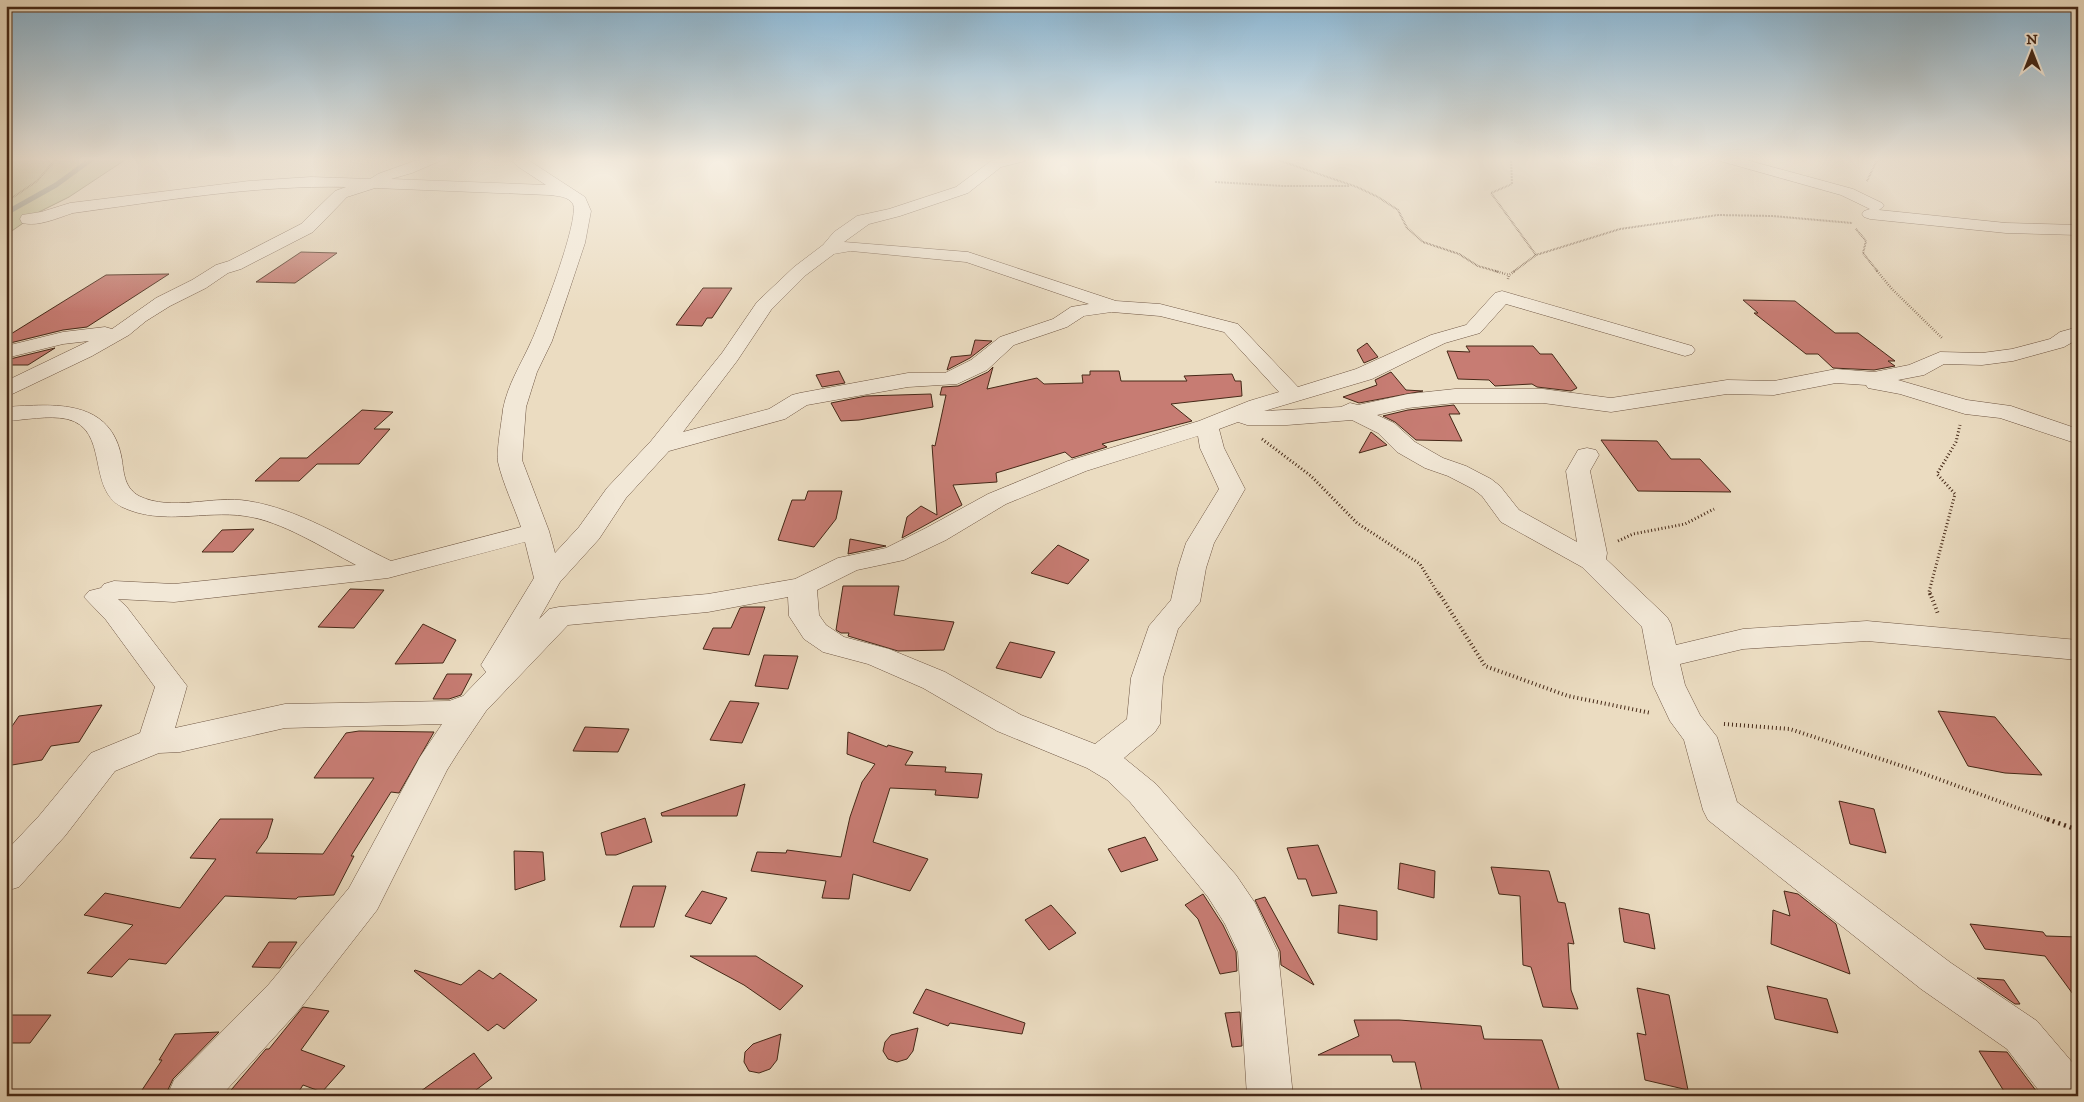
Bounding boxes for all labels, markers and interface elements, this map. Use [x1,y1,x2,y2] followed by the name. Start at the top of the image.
[2006,28,2056,78] north arrow
[2026,31,2038,49] text: N

